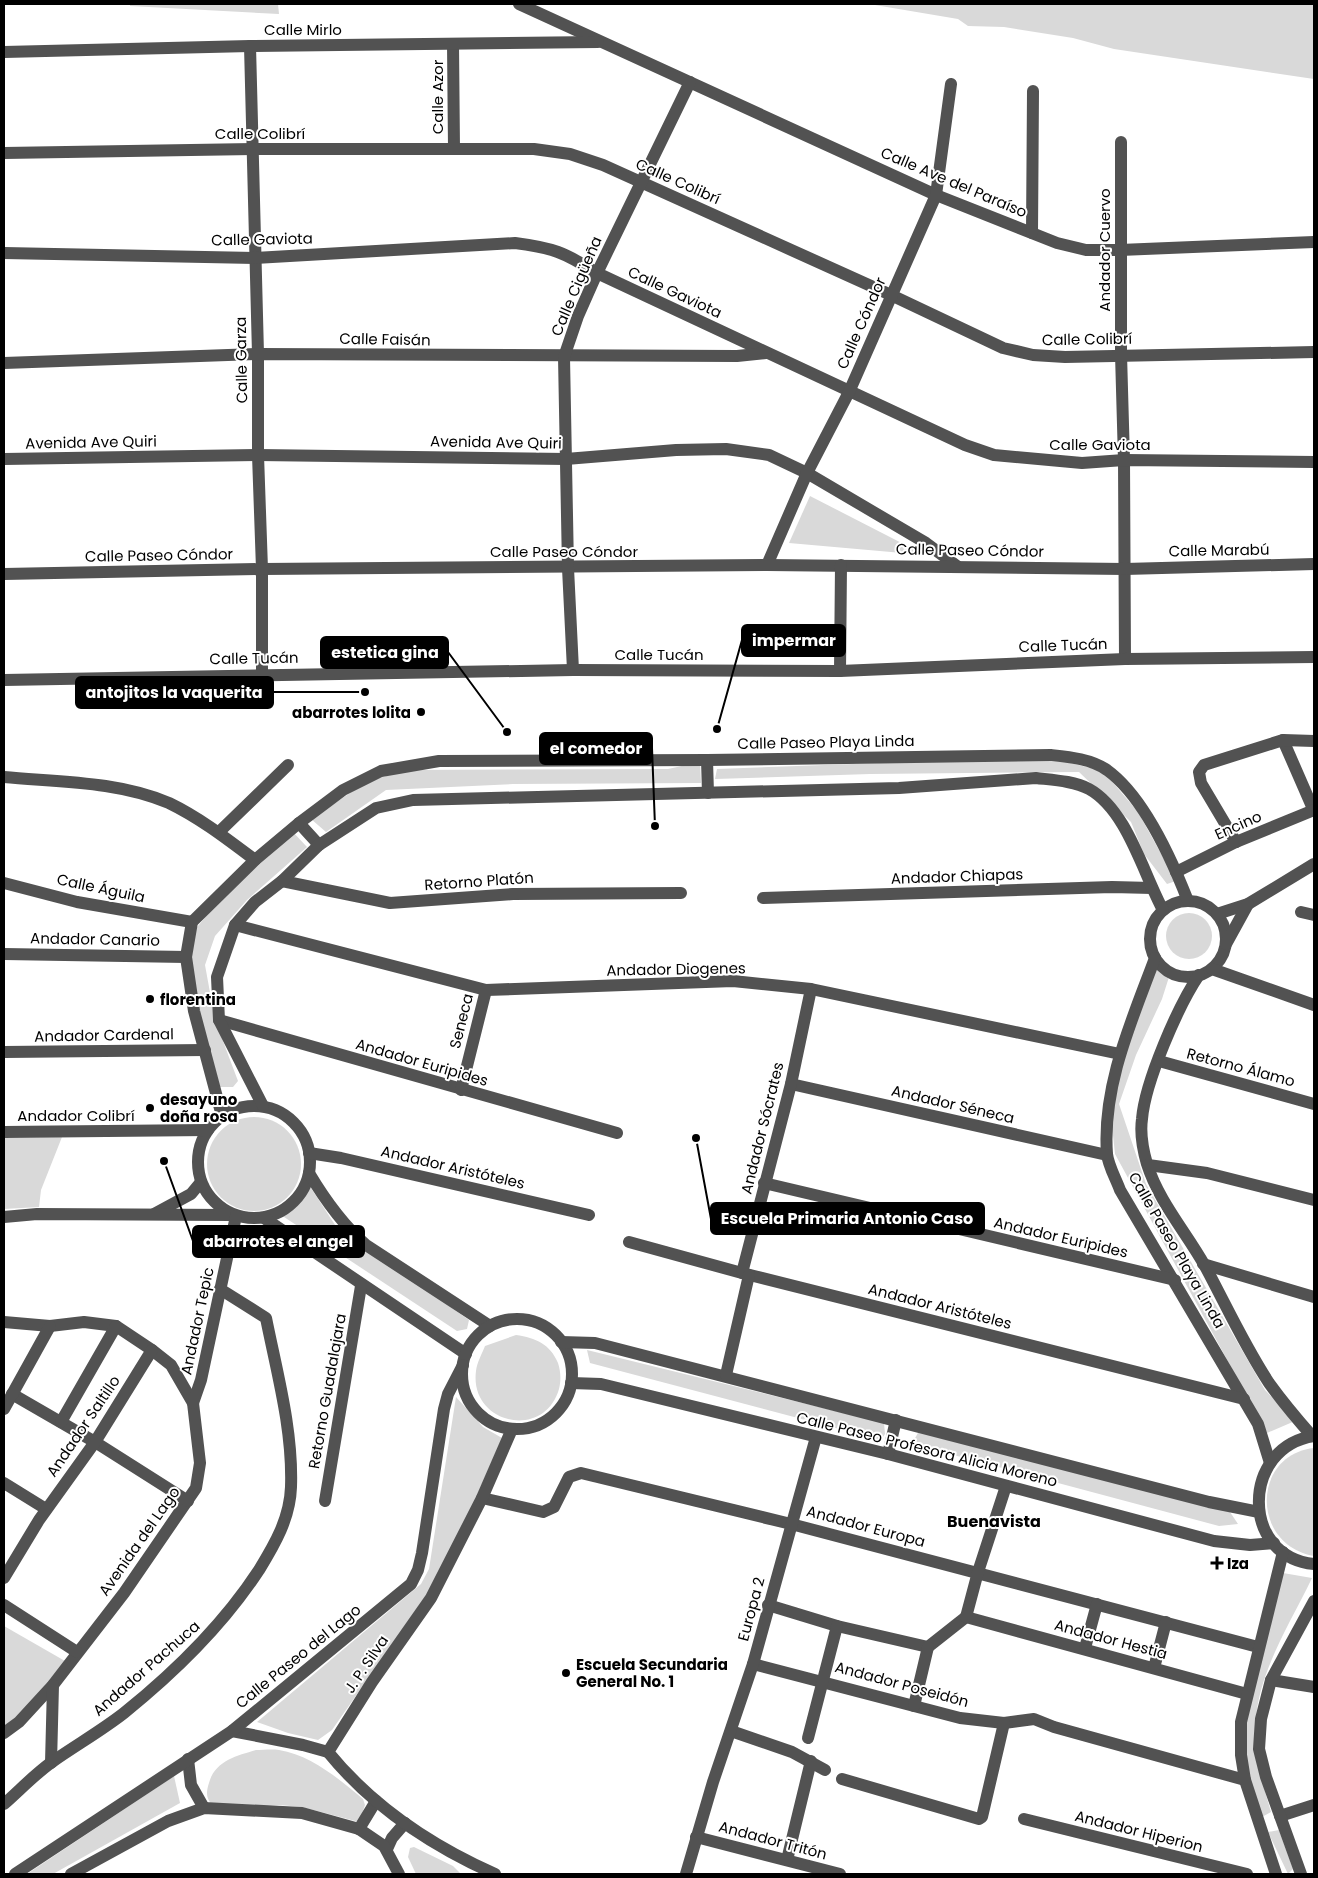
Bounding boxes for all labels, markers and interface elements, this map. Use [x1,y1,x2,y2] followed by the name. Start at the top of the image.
[264,19,342,40] street label: Calle Mirlo
[427,59,448,134] street label: Calle Azor
[215,123,305,144] street label: Calle Colibrí
[878,142,1030,222] street label: Calle Ave del Paraíso
[632,153,724,209] street label: Calle Colibrí
[1094,188,1115,312] street label: Andador Cuervo
[211,228,313,250] street label: Calle Gaviota
[546,233,606,339] street label: Calle Cigüeña
[625,261,725,323] street label: Calle Gaviota
[831,273,891,372] street label: Calle Cóndor
[230,316,252,404] street label: Calle Garza
[339,328,431,350] street label: Calle Faisán
[1042,328,1133,350] street label: Calle Colibrí
[25,430,157,454] street label: Avenida Ave Quiri
[430,430,562,454] street label: Avenida Ave Quiri
[1049,434,1151,455] street label: Calle Gaviota
[896,538,1045,562] street label: Calle Paseo Cóndor
[1168,539,1270,561] street label: Calle Marabú
[490,541,638,562] street label: Calle Paseo Cóndor
[85,543,234,567] street label: Calle Paseo Cóndor
[742,625,845,656] callout: impermar
[752,629,836,652] text: impermar
[1018,633,1108,657] street label: Calle Tucán
[321,637,448,668] callout: estetica gina
[331,641,439,664] text: estetica gina
[615,644,703,665] street label: Calle Tucán
[209,647,299,669] street label: Calle Tucán
[76,677,273,708] callout: antojitos la vaquerita
[85,681,263,704] text: antojitos la vaquerita
[292,702,411,723] place label: abarrotes lolita
[415,706,427,718] marker: abarrotes lolita
[737,730,915,754] street label: Calle Paseo Playa Linda
[540,733,652,764] callout: el comedor
[550,737,642,760] text: el comedor
[1211,805,1265,845] street label: Encino
[890,863,1024,889] street label: Andador Chiapas
[424,867,534,895] street label: Retorno Platón
[55,868,147,908] street label: Calle Águila
[30,927,160,951] street label: Andador Canario
[606,957,746,981] street label: Andador Diogenes
[160,989,236,1010] place label: florentina
[444,991,478,1051] street label: Seneca
[144,993,156,1005] marker: florentina
[34,1023,174,1047] street label: Andador Cardenal
[353,1033,491,1091] street label: Andador Euripides
[1185,1042,1297,1092] street label: Retorno Álamo
[735,1060,789,1196] street label: Andador Sócrates
[889,1080,1017,1128] street label: Andador Séneca
[160,1089,238,1127] place label: desayuno doña rosa
[144,1102,156,1114] marker: desayuno doña rosa
[17,1105,135,1126] street label: Andador Colibrí
[379,1140,527,1194] street label: Andador Aristóteles
[1124,1168,1230,1332] street label: Calle Paseo Playa Linda
[711,1203,984,1234] callout: Escuela Primaria Antonio Caso
[721,1207,973,1230] text: Escuela Primaria Antonio Caso
[992,1211,1130,1263] street label: Andador Euripides
[193,1226,364,1257] callout: abarrotes el angel
[203,1230,353,1253] text: abarrotes el angel
[175,1265,219,1377] street label: Andador Tepic
[866,1278,1014,1334] street label: Andador Aristóteles
[303,1312,351,1470] street label: Retorno Guadalajara
[41,1371,125,1481] street label: Andador Saltillo
[794,1406,1060,1492] street label: Calle Paseo Profesora Alicia Moreno
[93,1482,185,1600] street label: Avenida del Lago
[804,1500,928,1552] street label: Andador Europa
[947,1510,1041,1533] district label: Buenavista
[1227,1553,1249,1574] place label: Iza
[1211,1557,1223,1569] marker: Iza
[732,1575,770,1643] street label: Europa 2
[231,1599,365,1713] street label: Calle Paseo del Lago
[1052,1614,1170,1664] street label: Andador Hestia
[88,1616,204,1720] street label: Andador Pachuca
[339,1631,393,1697] street label: J. P. Silva
[576,1654,728,1692] place label: Escuela Secundaria General No. 1
[833,1656,971,1712] street label: Andador Poseidón
[560,1667,572,1679] marker: Escuela Secundaria General No. 1
[1073,1805,1205,1857] street label: Andador Hiperion
[716,1815,830,1865] street label: Andador Tritón

